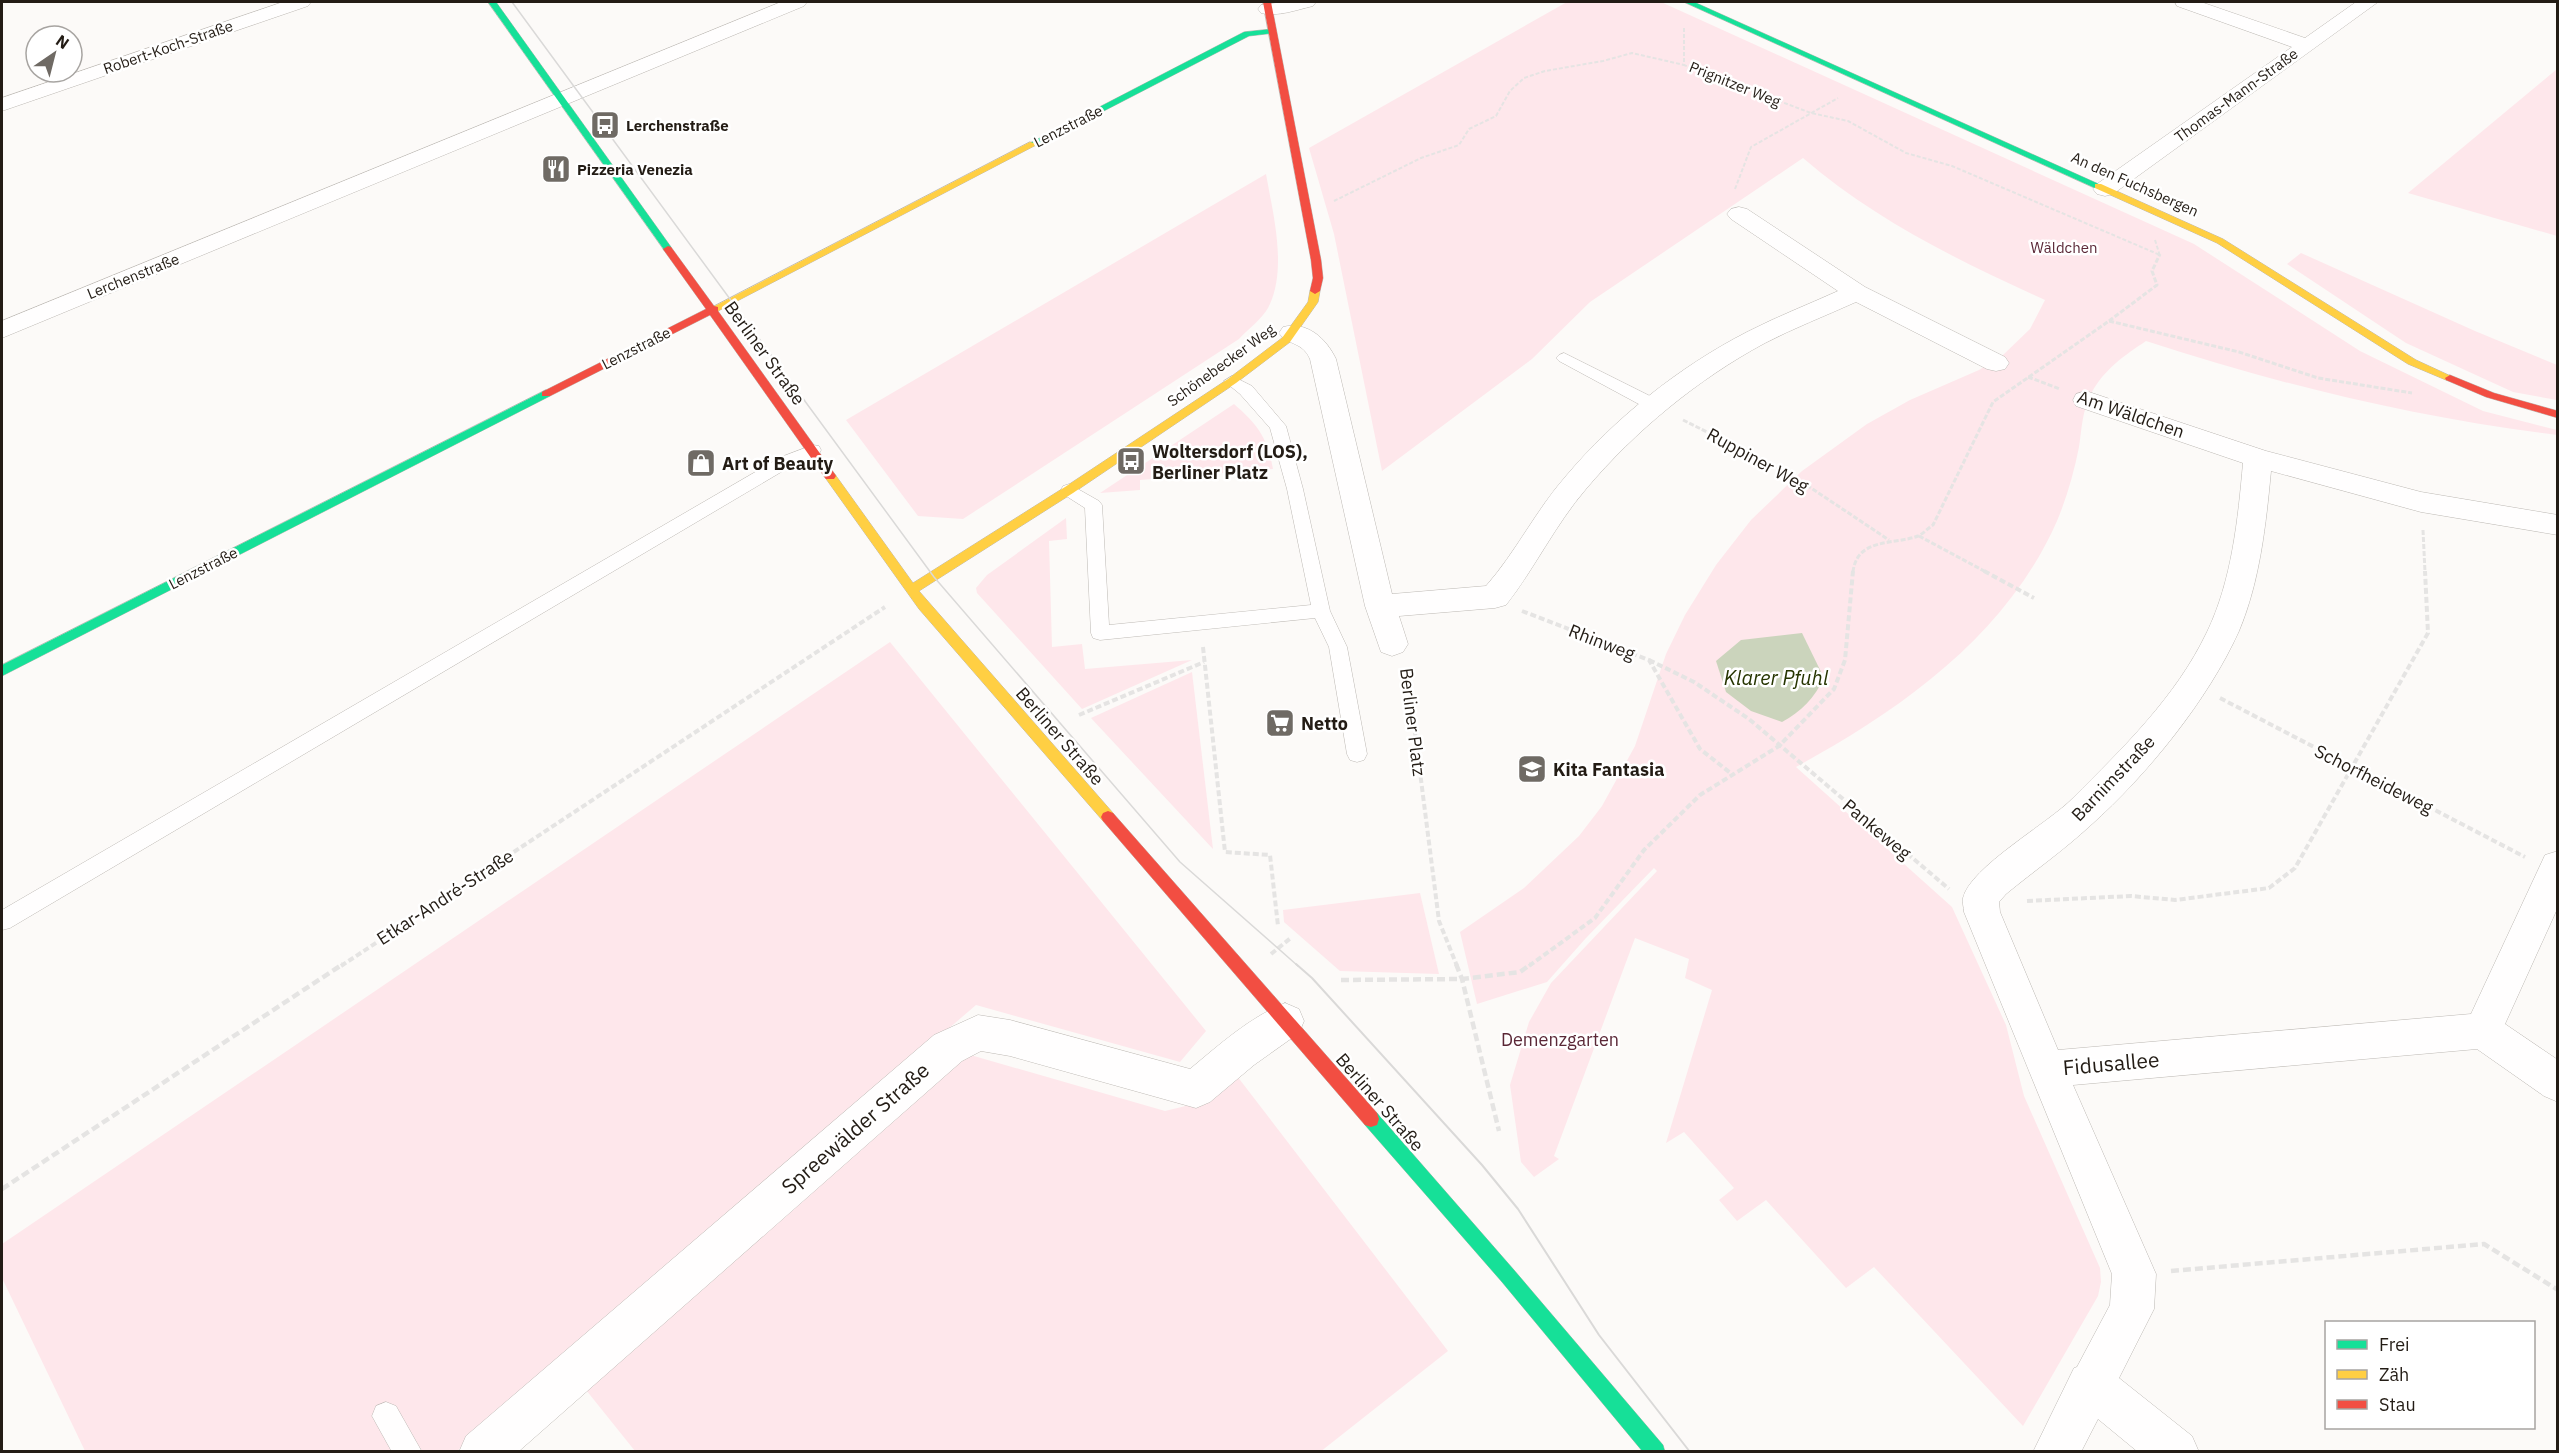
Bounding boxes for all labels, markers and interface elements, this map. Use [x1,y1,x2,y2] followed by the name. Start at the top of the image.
[101,16,235,78] street label: Robert-Koch-Straße
[24,24,84,84] north arrow
[52,30,73,53] text: N
[2171,44,2301,146] street label: Thomas-Mann-Straße
[1686,57,1784,111] street label: Prignitzer Weg
[1030,101,1106,151] street label: Lenzstraße
[589,109,621,141] bus stop icon: Lerchenstraße
[626,116,729,135] place label: Lerchenstraße
[2068,147,2202,221] street label: An den Fuchsbergen
[540,153,572,185] restaurant icon: Pizzeria Venezia
[577,160,693,179] place label: Pizzeria Venezia
[2031,238,2097,257] park label: Wäldchen
[84,249,182,303] street label: Lerchenstraße
[720,297,810,410] street label: Berliner Straße
[1163,319,1279,410] street label: Schönebecker Weg
[598,323,674,373] street label: Lenzstraße
[2074,385,2188,443] street label: Am Wäldchen
[1703,422,1814,498] street label: Ruppiner Weg
[1152,440,1308,484] place label: Woltersdorf (LOS), Berliner Platz
[1115,445,1147,477] bus stop icon: Woltersdorf (LOS), Berliner Platz
[685,447,717,479] shop icon: Art of Beauty
[722,452,834,475] place label: Art of Beauty
[165,543,241,593] street label: Lenzstraße
[1565,619,1639,665] street label: Rhinweg
[1724,664,1829,691] water label: Klarer Pfuhl
[1395,667,1431,777] street label: Berliner Platz
[1011,682,1109,790] street label: Berliner Straße
[1264,707,1296,739] supermarket icon: Netto
[1301,712,1348,735] place label: Netto
[2066,730,2160,826] street label: Barnimstraße
[2311,739,2438,819] street label: Schorfheideweg
[1516,753,1548,785] school or university icon: Kita Fantasia
[1553,758,1664,781] place label: Kita Fantasia
[1838,794,1916,865] street label: Pankeweg
[372,844,518,950] street label: Etkar-André-Straße
[1501,1028,1619,1051] park label: Demenzgarten
[2062,1045,2160,1081] street label: Fidusallee
[1331,1048,1429,1156] street label: Berliner Straße
[775,1056,935,1200] street label: Spreewälder Straße
[2325,1321,2535,1429] legend
[2379,1333,2410,1356] text: Frei
[2379,1363,2409,1386] text: Zäh
[2379,1393,2416,1416] text: Stau

